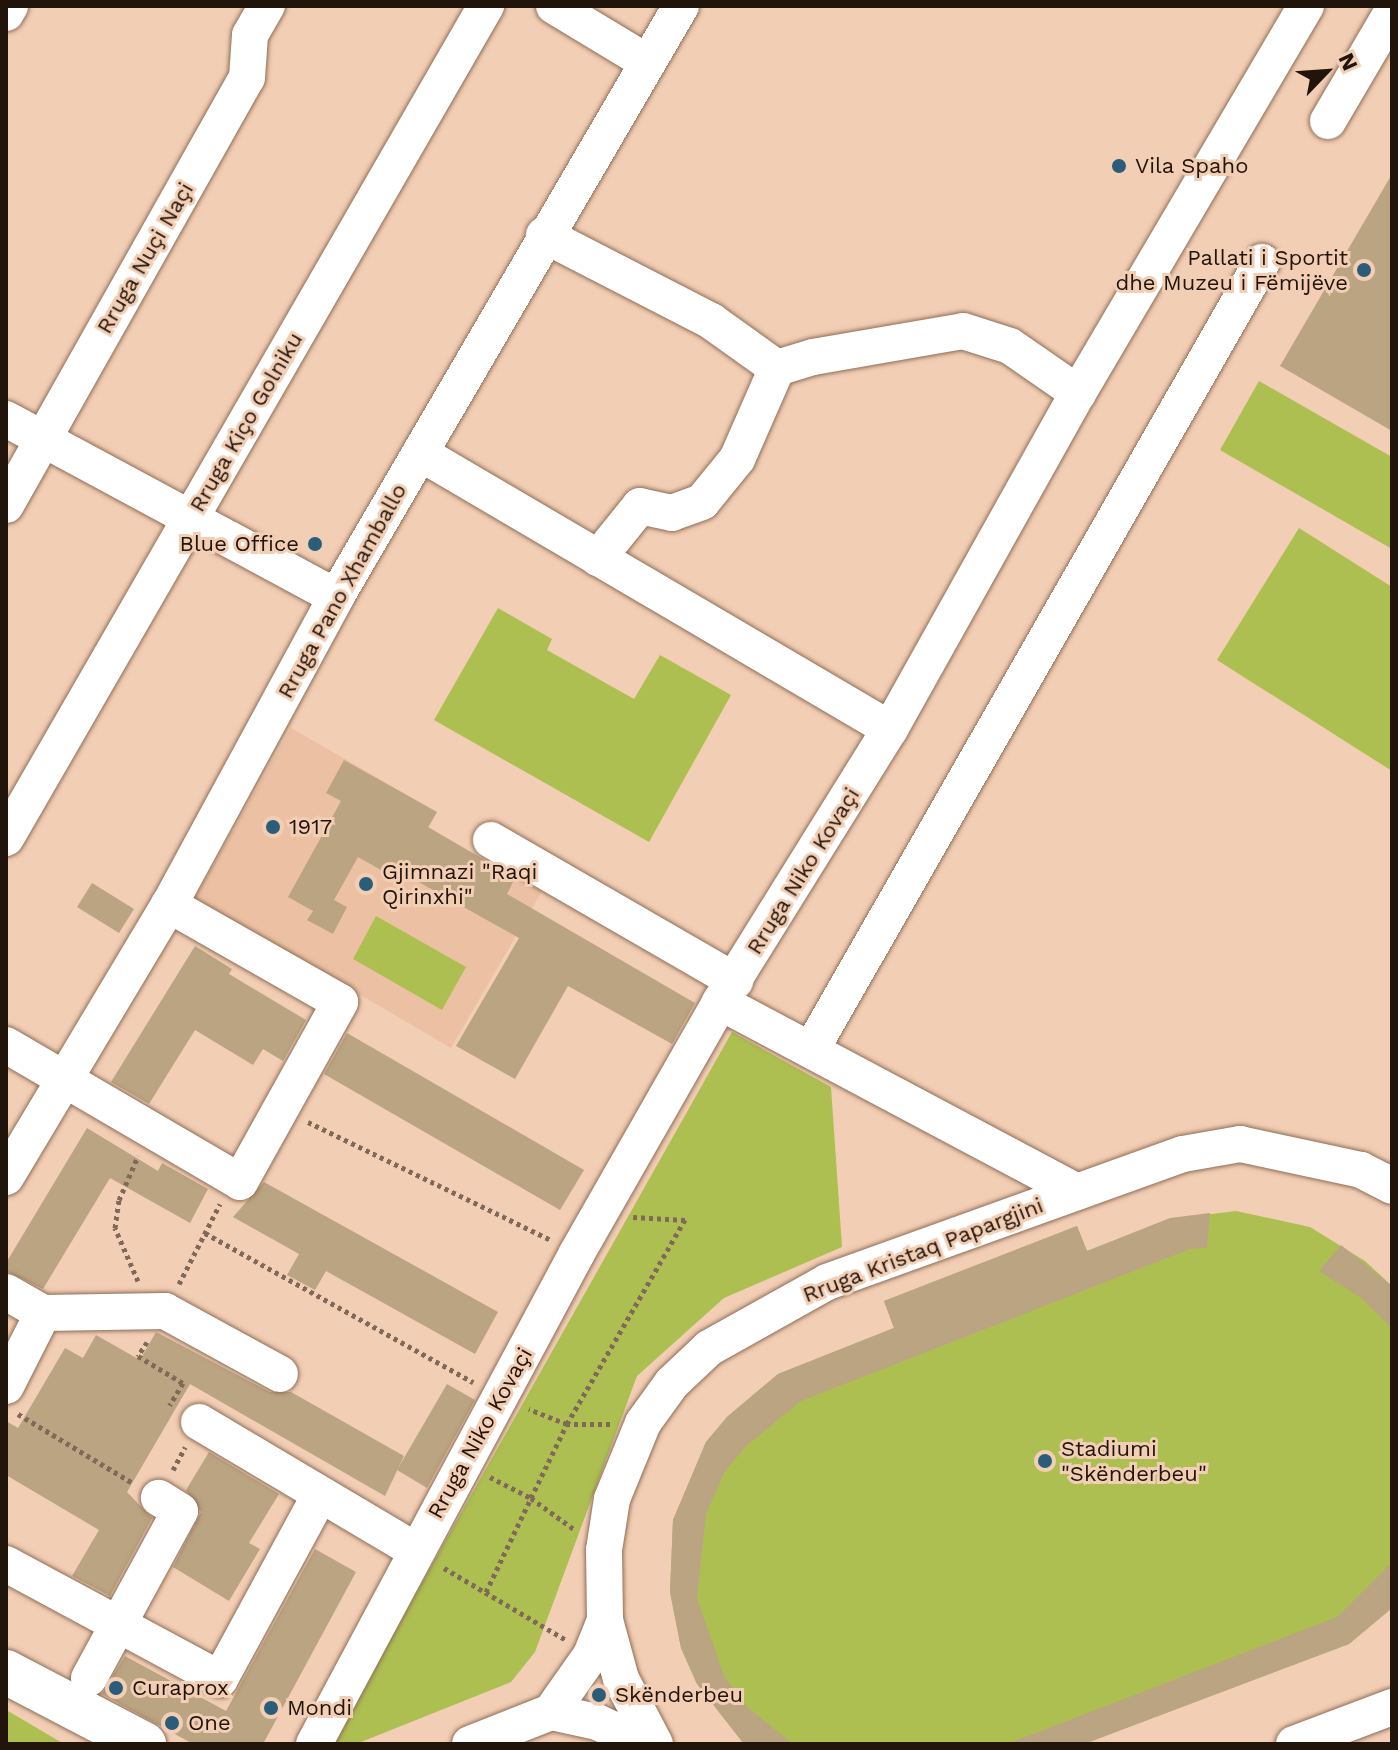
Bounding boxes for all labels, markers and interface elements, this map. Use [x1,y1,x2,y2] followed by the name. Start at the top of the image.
[1286,32,1366,112] north arrow
[1333,49,1363,74] text: N
[1135,153,1249,179] place label: Vila Spaho
[1110,157,1128,175] marker: Vila Spaho
[91,178,199,338] street label: Rruga Nuçi Naçi
[1115,244,1348,296] place label: Pallati i Sportit dhe Muzeu i Fëmijëve
[1355,261,1373,279] marker: Pallati i Sportit dhe Muzeu i Fëmijëve
[184,327,308,517] street label: Rruga Kiço Golniku
[272,479,412,703] street label: Rruga Pano Xhamballo
[180,531,299,557] place label: Blue Office
[306,535,324,553] marker: Blue Office
[741,783,865,959] street label: Rruga Niko Kovaçi
[289,814,332,840] place label: 1917
[264,818,282,836] marker: 1917
[382,858,537,910] place label: Gjimnazi "Raqi Qirinxhi"
[357,875,375,893] marker: Gjimnazi "Raqi Qirinxhi"
[799,1192,1047,1308] street label: Rruga Kristaq Papargjini
[422,1343,538,1523] street label: Rruga Niko Kovaçi
[1061,1435,1207,1486] place label: Stadiumi "Skënderbeu"
[1036,1452,1054,1470] marker: Stadiumi "Skënderbeu"
[132,1675,229,1701] place label: Curaprox
[107,1679,125,1697] marker: Curaprox
[615,1682,743,1708] place label: Skënderbeu
[590,1686,608,1704] marker: Skënderbeu
[287,1695,352,1721] place label: Mondi
[262,1699,280,1717] marker: Mondi
[188,1710,231,1736] place label: One
[163,1714,181,1732] marker: One

